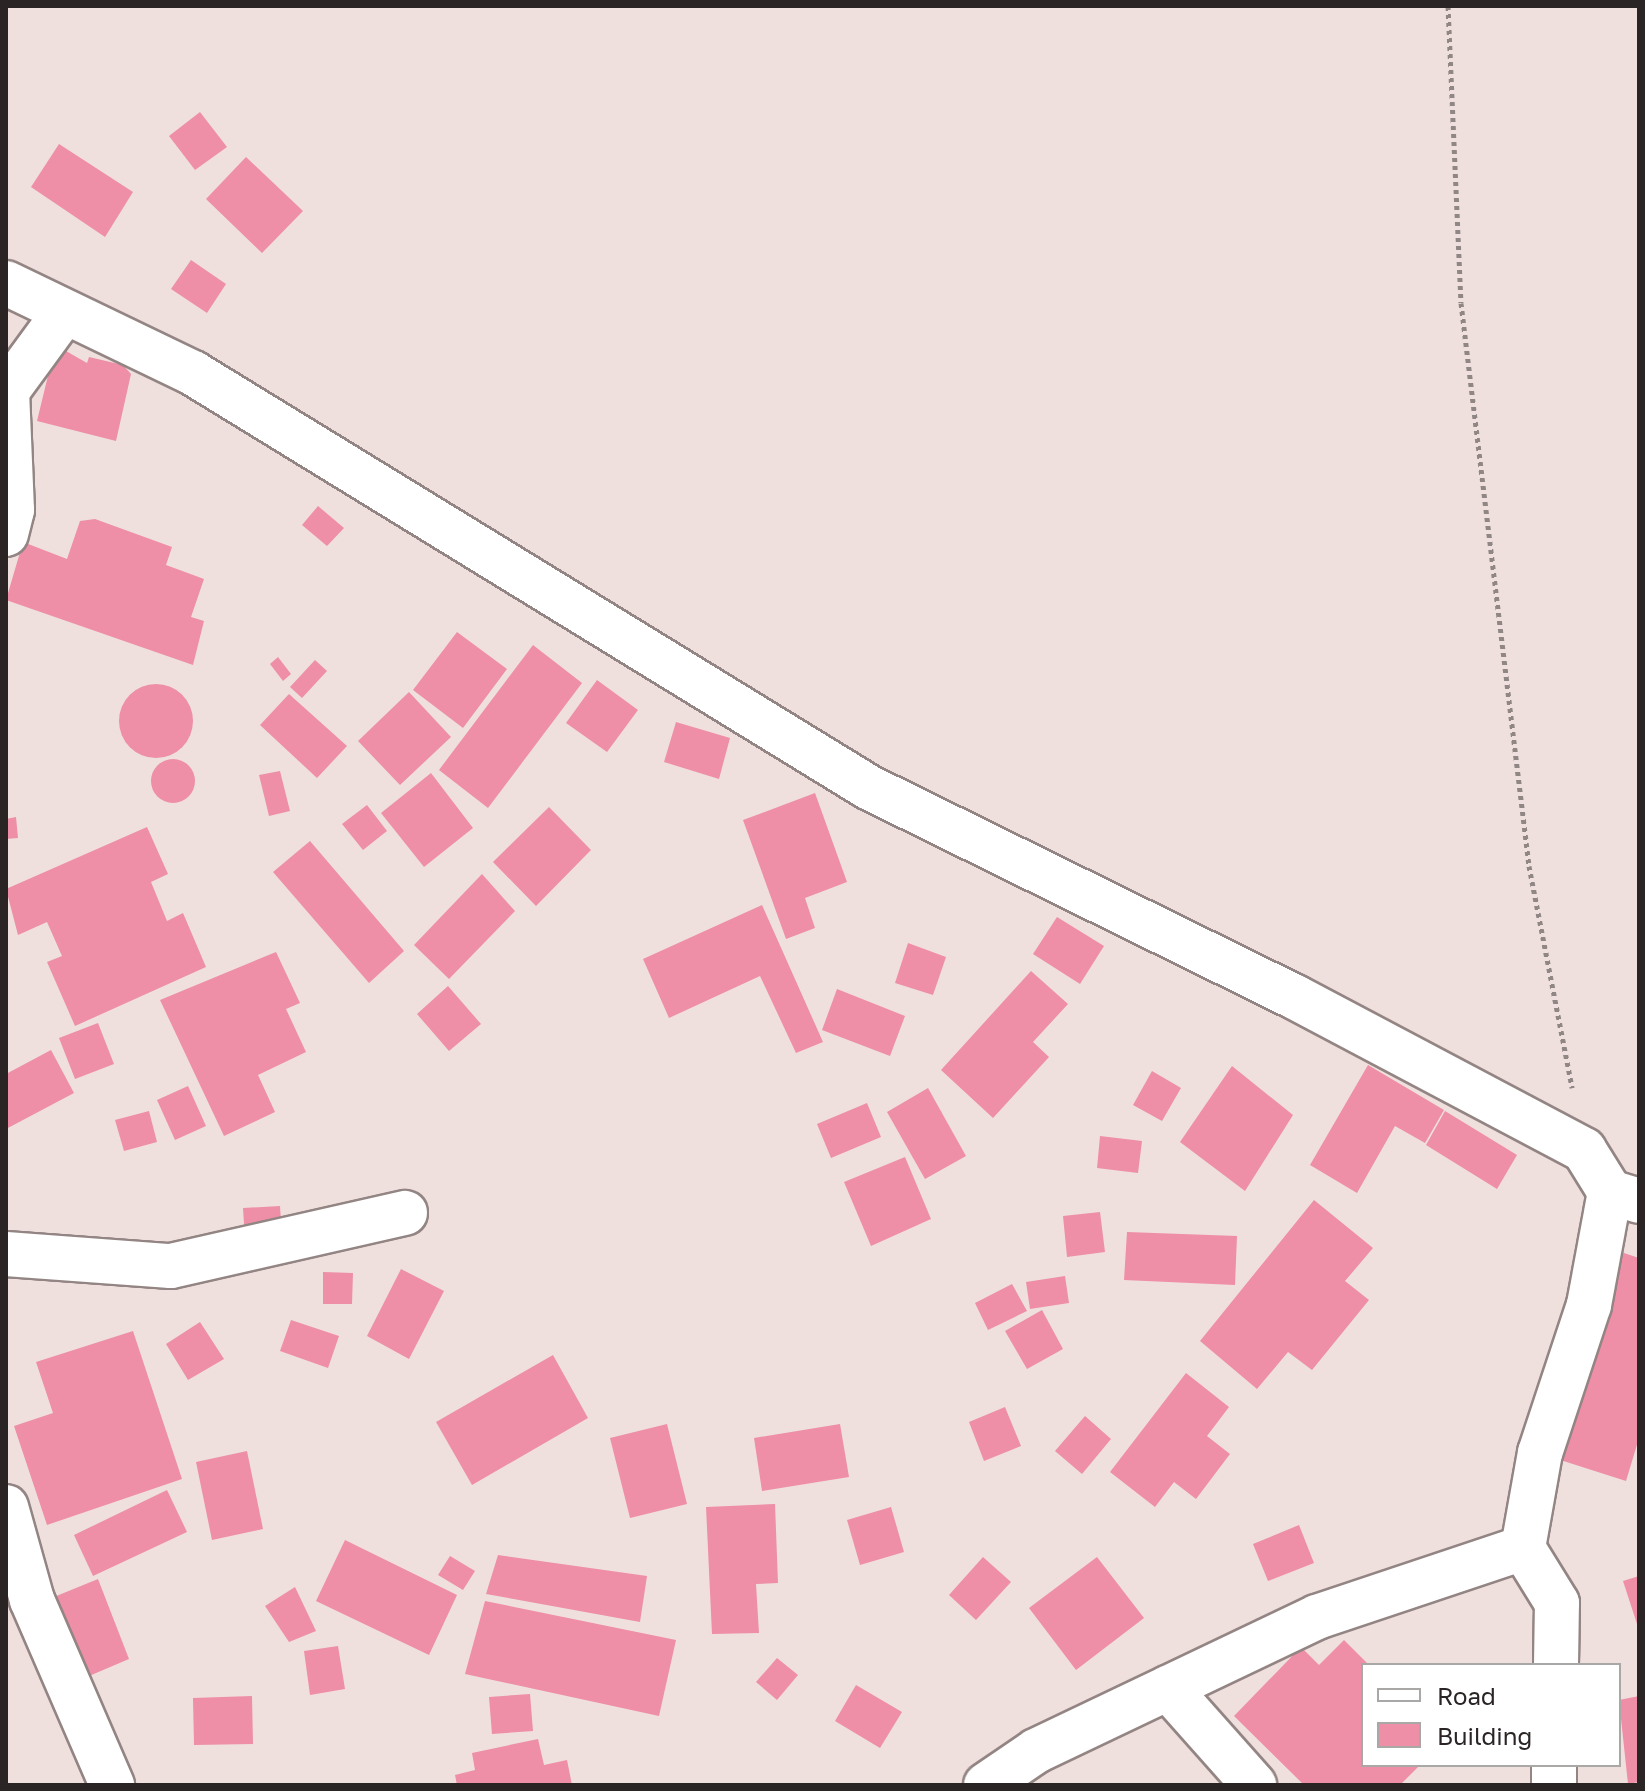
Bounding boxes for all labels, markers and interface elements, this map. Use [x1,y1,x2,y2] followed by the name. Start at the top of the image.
[1361,1663,1621,1767] legend
[1437,1681,1496,1710] text: Road
[1437,1721,1532,1750] text: Building

